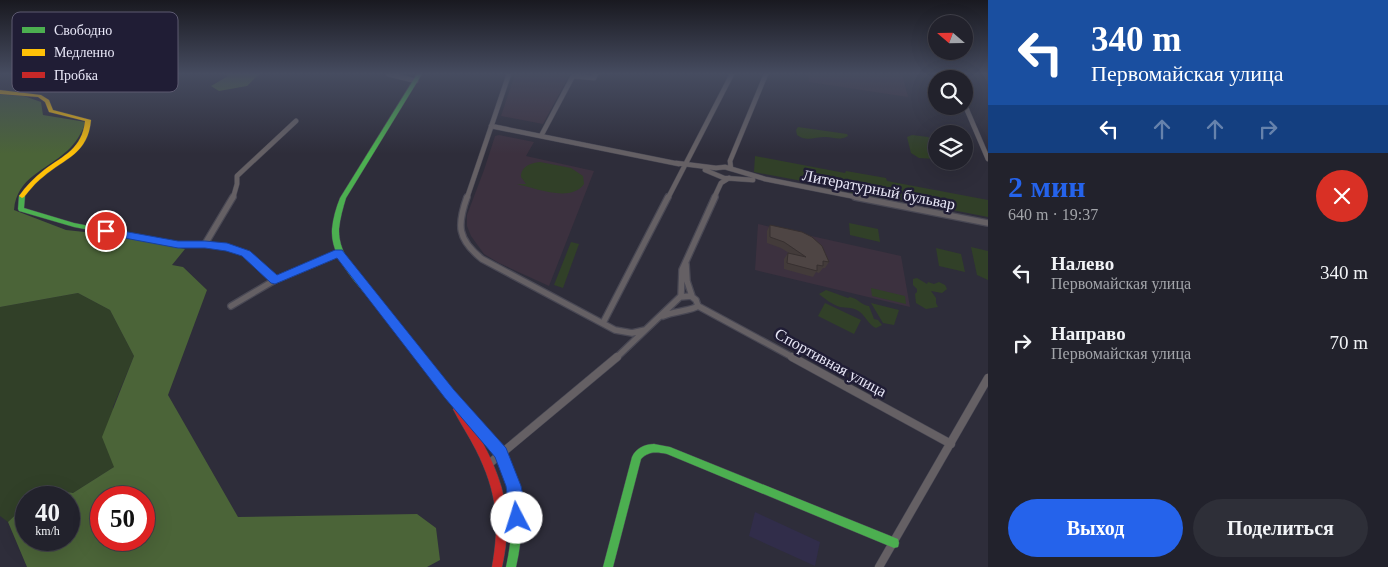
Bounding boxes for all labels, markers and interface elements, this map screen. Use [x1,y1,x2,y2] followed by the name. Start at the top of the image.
[12,12,178,92] legend
[928,15,972,60] north arrow
[928,15,973,170] map controls
[1008,20,1073,85] icon: left
[1091,20,1181,59] text: 340 m
[54,23,112,38] text: Свободно
[54,45,115,60] text: Медленно
[1091,61,1284,86] text: Первомайская улица
[54,68,99,83] text: Пробка
[928,70,973,115] button: search
[1095,115,1123,143] icon: left
[1148,115,1176,143] icon: ahead
[1201,115,1229,143] icon: ahead
[1254,115,1282,143] icon: right
[928,125,973,170] button: layers
[801,166,957,214] street label: Литературный бульвар
[1008,170,1086,203] text: 2 мин
[1316,170,1368,222] button: close
[1008,206,1098,223] text: 640 m · 19:37
[85,210,127,252] pin
[92,217,120,245] icon: arrive
[1051,253,1114,274] text: Налево
[1008,259,1036,287] icon: left
[1320,262,1368,283] text: 340 m
[1051,275,1191,292] text: Первомайская улица
[1051,323,1126,344] text: Направо
[772,325,889,401] street label: Спортивная улица
[1008,329,1036,357] icon: right
[1329,332,1368,353] text: 70 m
[1051,345,1191,362] text: Первомайская улица
[90,486,155,551] speed limit sign: 50
[490,491,542,543] position arrow
[35,499,60,526] text: 40
[1008,499,1183,557] button: Выход
[1193,499,1368,557] button: Поделиться
[35,524,60,538] text: km/h

